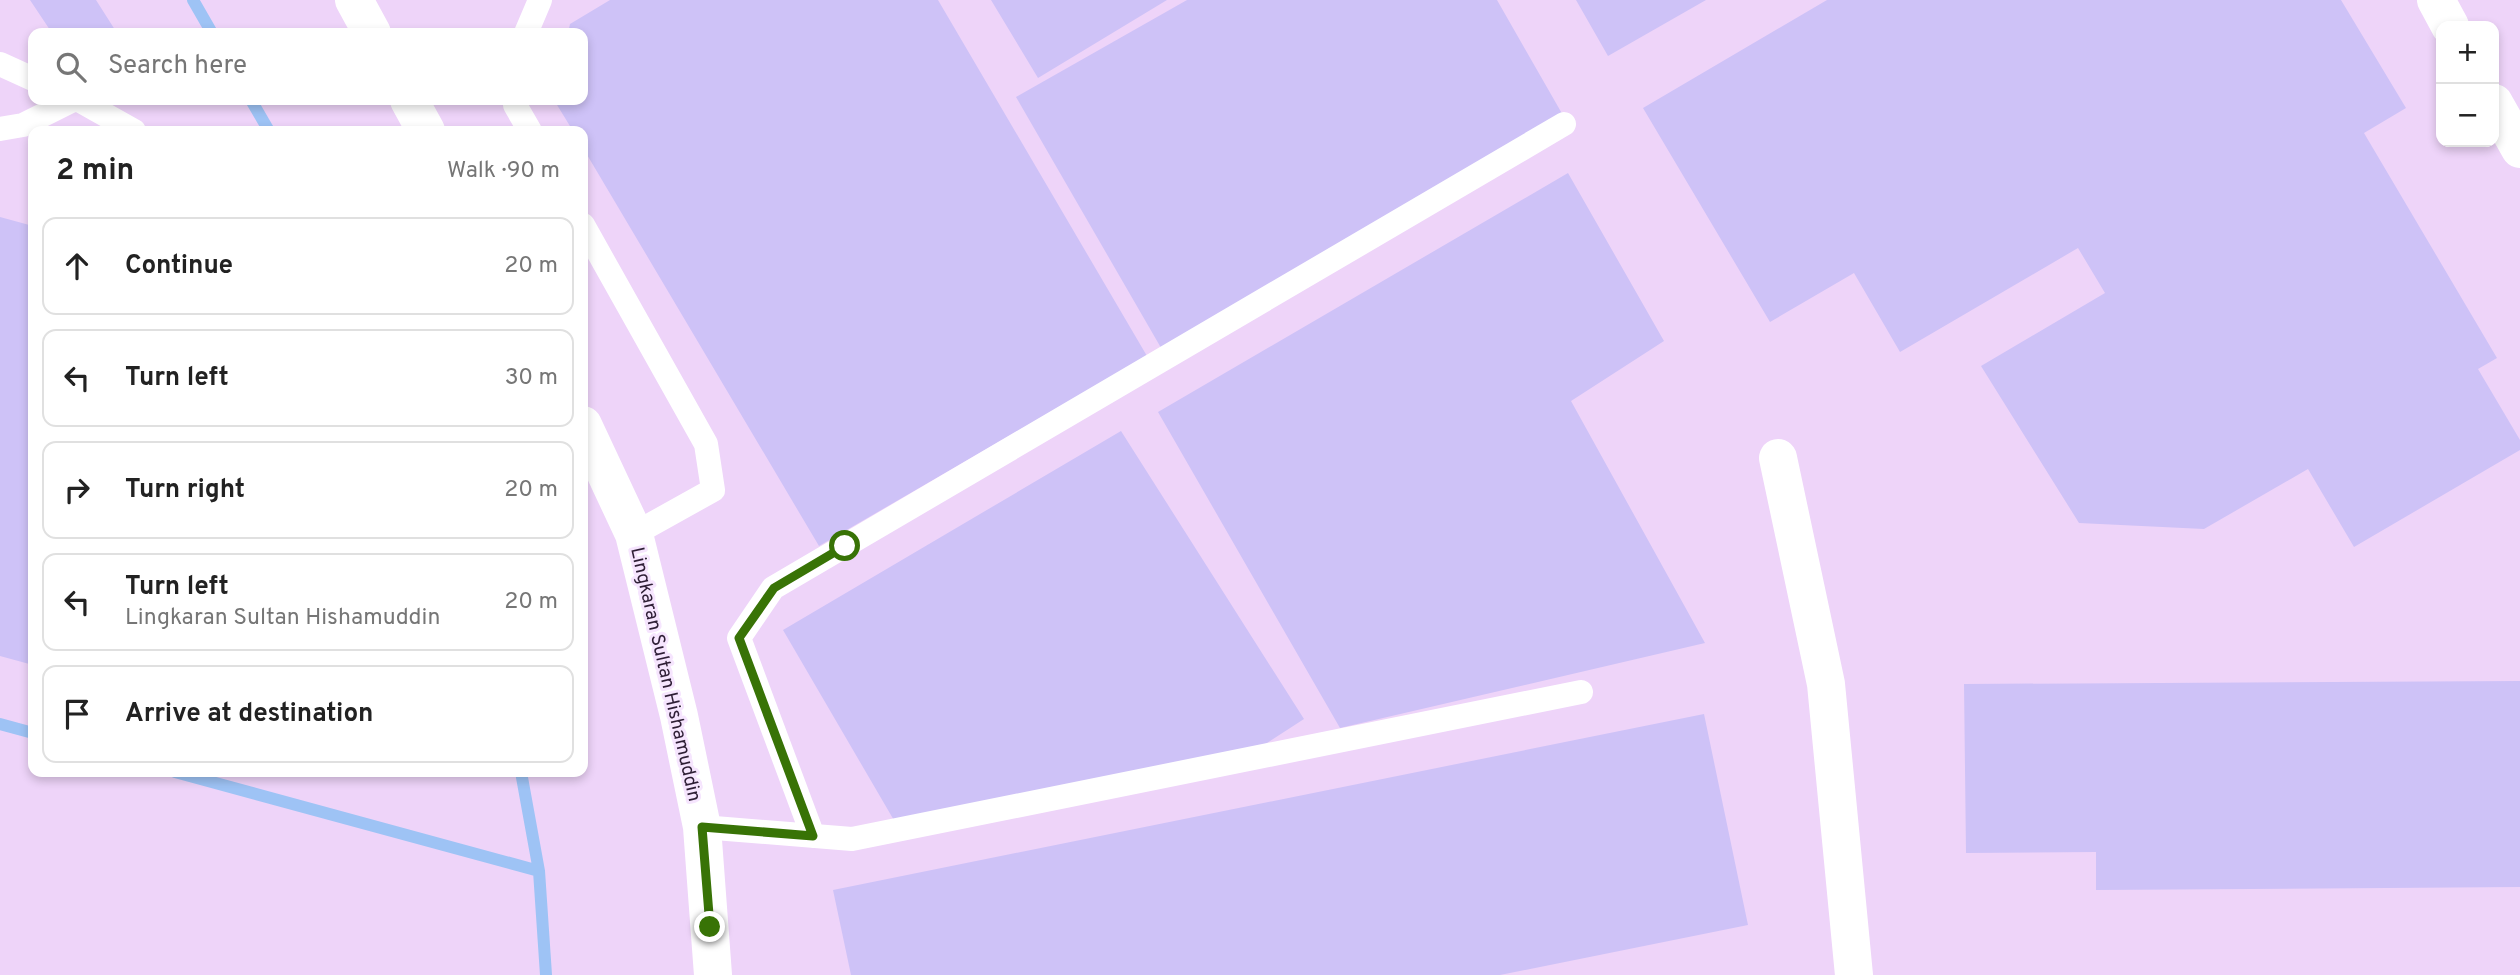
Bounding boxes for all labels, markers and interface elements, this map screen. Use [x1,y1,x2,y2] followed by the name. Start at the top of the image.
[2436,21,2499,147] map controls
[2436,21,2499,84] button: +
[28,28,588,105] search box
[52,48,90,86] icon: search
[108,50,247,83] text: Search here
[2436,84,2499,147] button: −
[56,153,134,190] text: 2 min
[447,157,560,186] text: Walk · 90 m
[58,247,96,285] icon: ahead
[125,250,233,283] text: Continue
[504,252,558,281] text: 20 m
[58,359,96,397] icon: left
[125,362,229,395] text: Turn left
[505,364,558,393] text: 30 m
[58,471,96,509] icon: right
[125,474,245,507] text: Turn right
[504,476,558,505] text: 20 m
[829,530,860,561] route start
[624,545,706,804] street label: Lingkaran Sultan Hishamuddin
[125,571,229,604] text: Turn left
[58,583,96,621] icon: left
[504,588,558,617] text: 20 m
[125,604,440,633] text: Lingkaran Sultan Hishamuddin
[58,695,96,733] icon: arrive
[125,698,373,731] text: Arrive at destination
[694,911,725,942] route end

